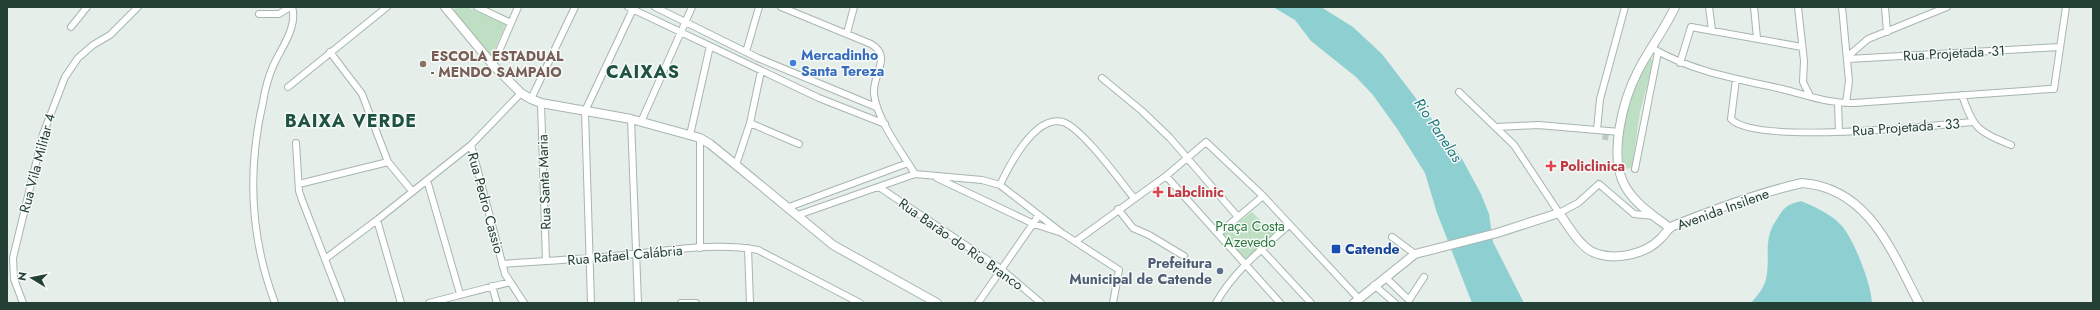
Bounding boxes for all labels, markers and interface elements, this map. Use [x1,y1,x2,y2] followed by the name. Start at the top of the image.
[1902,40,2006,66] street label: Rua Projetada -31
[801,45,884,81] place label: Mercadinho Santa Tereza
[431,46,564,82] place label: ESCOLA ESTADUAL - MENDO SAMPAIO
[788,58,798,68] marker: Mercadinho Santa Tereza
[418,59,428,69] marker: ESCOLA ESTADUAL - MENDO SAMPAIO
[606,59,680,85] district label: CAIXAS
[1409,94,1468,166] water label: Rio Panelas
[285,108,417,134] district label: BAIXA VERDE
[14,111,60,215] street label: Rua Vila Militar 4
[1851,113,1961,141] street label: Rua Projetada - 33
[532,134,556,230] street label: Rua Santa Maria
[463,150,509,256] street label: Rua Pedro Cassio
[1560,156,1625,176] place label: Policlinica
[1545,160,1557,172] marker: Policlinica
[1167,182,1224,202] place label: Labclinic
[1674,183,1772,235] street label: Avenida Insilene
[1152,186,1164,198] marker: Labclinic
[895,193,1028,295] street label: Rua Barão do Rio Branco
[1215,216,1285,252] park label: Praça Costa Azevedo
[1345,239,1400,259] place label: Catende
[567,240,683,270] street label: Rua Rafael Calábria
[1330,243,1342,255] marker: Catende
[1069,253,1212,289] place label: Prefeitura Municipal de Catende
[12,258,52,298] north arrow
[1215,266,1225,276] marker: Prefeitura Municipal de Catende
[14,271,31,282] text: N

